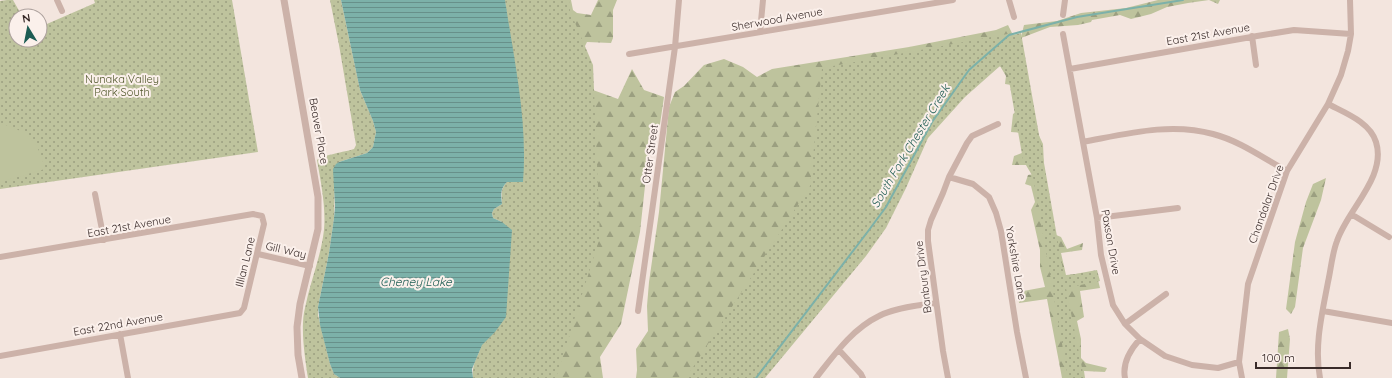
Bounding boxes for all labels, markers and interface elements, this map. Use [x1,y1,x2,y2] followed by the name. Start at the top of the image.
[730,4,824,34] street label: Sherwood Avenue
[8,8,48,48] north arrow
[21,11,31,26] text: N
[1165,20,1251,48] street label: East 21st Avenue
[85,72,159,99] park label: Nunaka Valley Park South
[867,80,954,210] water label: South Fork Chester Creek
[306,97,332,165] street label: Beaver Place
[639,123,661,184] street label: Otter Street
[1245,163,1287,245] street label: Chandalar Drive
[1098,208,1124,276] street label: Paxson Drive
[86,212,172,240] street label: East 21st Avenue
[1003,225,1029,301] street label: Yorkshire Lane
[232,235,258,289] street label: Illian Lane
[264,239,308,261] street label: Gill Way
[912,240,934,314] street label: Banbury Drive
[380,274,453,289] water label: Cheney Lake
[72,309,164,339] street label: East 22nd Avenue
[1256,344,1350,370] scale bar
[1262,350,1295,365] text: 100 m

